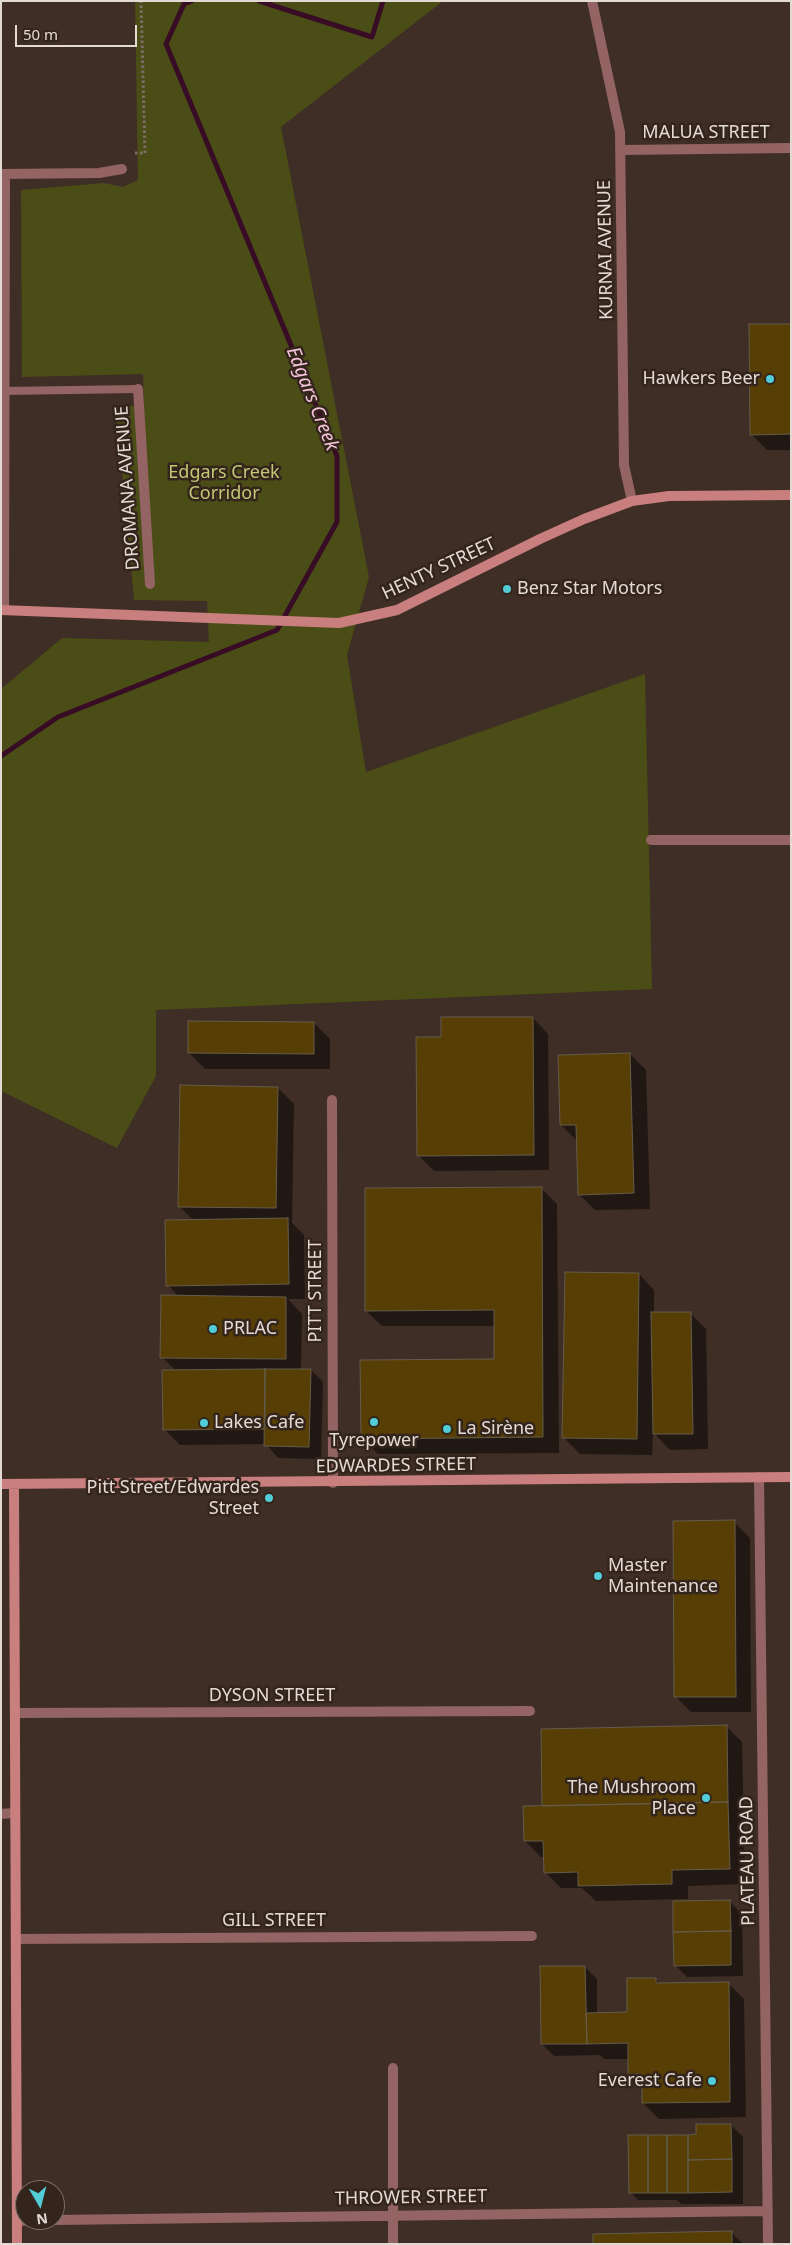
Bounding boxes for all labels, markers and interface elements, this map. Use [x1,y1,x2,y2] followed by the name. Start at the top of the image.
[18,15,140,47] scale bar
[23,24,58,44] text: 50 m
[642,122,770,144] street label: MALUA STREET
[594,180,618,320] street label: KURNAI AVENUE
[281,344,343,454] water label: Edgars Creek
[642,368,760,390] place label: Hawkers Beer
[764,373,776,385] marker: Hawkers Beer
[111,405,145,571] street label: DROMANA AVENUE
[168,462,280,504] park label: Edgars Creek Corridor
[379,533,499,605] street label: HENTY STREET
[517,578,662,600] place label: Benz Star Motors
[501,583,513,595] marker: Benz Star Motors
[305,1239,327,1343] street label: PITT STREET
[223,1318,277,1340] place label: PRLAC
[207,1323,219,1335] marker: PRLAC
[214,1412,304,1434] place label: Lakes Cafe
[368,1416,380,1428] marker: Tyrepower
[198,1417,210,1429] marker: Lakes Cafe
[457,1418,534,1440] place label: La Sirène
[441,1423,453,1435] marker: La Sirène
[329,1430,419,1452] place label: Tyrepower
[316,1454,476,1478] street label: EDWARDES STREET
[87,1477,259,1520] place label: Pitt Street/Edwardes Street
[263,1492,275,1504] marker: Pitt Street/Edwardes Street
[608,1555,718,1598] place label: Master Maintenance
[592,1570,604,1582] marker: Master Maintenance
[209,1685,335,1707] street label: DYSON STREET
[567,1777,696,1820] place label: The Mushroom Place
[700,1792,712,1804] marker: The Mushroom Place
[736,1796,760,1926] street label: PLATEAU ROAD
[222,1910,326,1932] street label: GILL STREET
[598,2070,702,2092] place label: Everest Cafe
[706,2075,718,2087] marker: Everest Cafe
[15,2180,65,2230] north arrow
[335,2186,487,2210] street label: THROWER STREET
[35,2209,49,2230] text: N

